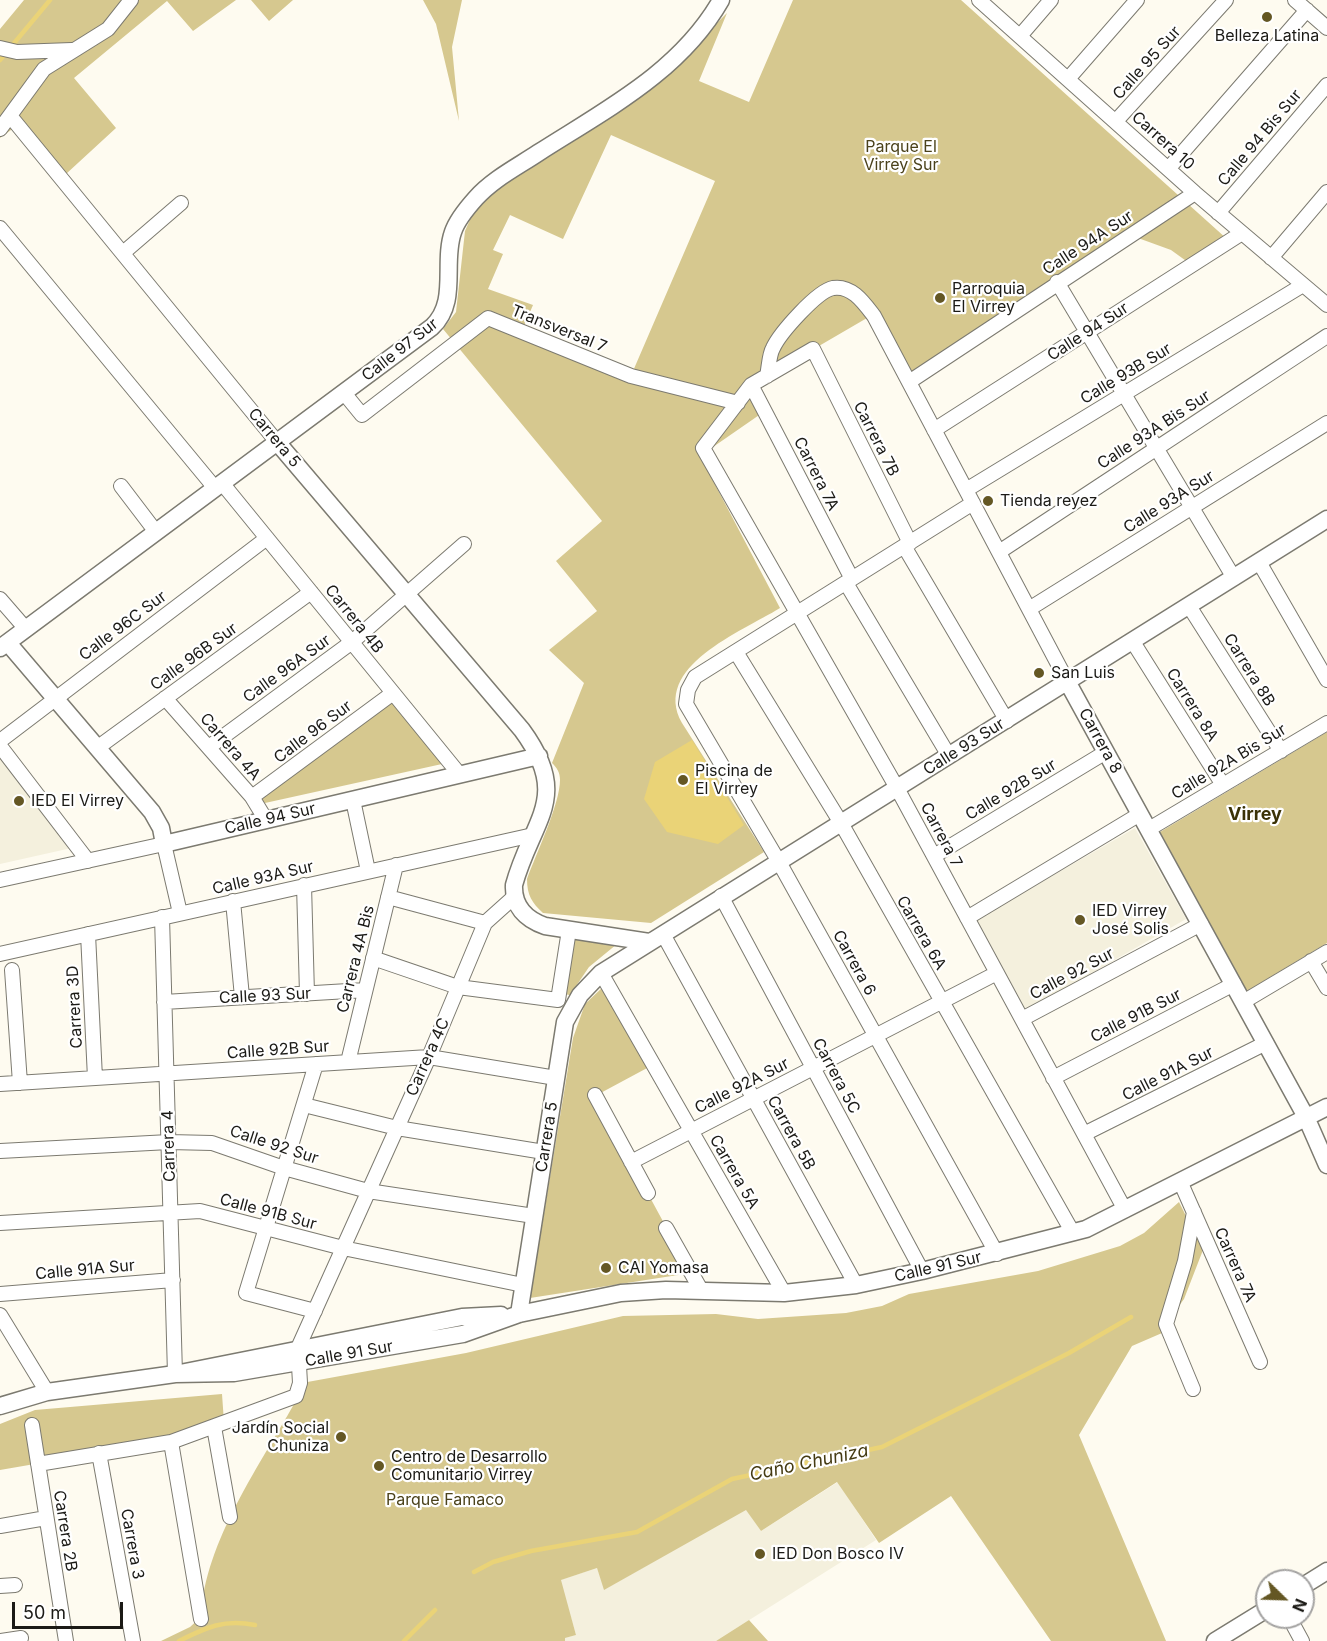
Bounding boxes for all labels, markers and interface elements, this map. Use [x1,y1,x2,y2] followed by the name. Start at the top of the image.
[1260,10,1274,24] marker: Belleza Latina
[1109,22,1185,104] street label: Calle 95 Sur
[1215,26,1319,46] place label: Belleza Latina
[1214,86,1306,190] street label: Calle 94 Bis Sur
[1128,108,1198,174] street label: Carrera 10
[863,137,939,175] park label: Parque El Virrey Sur
[1039,207,1137,279] street label: Calle 94A Sur
[952,279,1025,317] place label: Parroquia El Virrey
[933,291,947,305] marker: Parroquia El Virrey
[1044,299,1132,365] street label: Calle 94 Sur
[508,301,610,357] street label: Transversal 7
[358,314,442,386] street label: Calle 97 Sur
[1077,339,1175,409] street label: Calle 93B Sur
[1094,386,1214,474] street label: Calle 93A Bis Sur
[849,399,903,479] street label: Carrera 7B
[244,405,304,471] street label: Carrera 5
[789,434,843,514] street label: Carrera 7A
[1120,466,1218,538] street label: Calle 93A Sur
[1000,491,1098,511] place label: Tienda reyez
[981,494,995,508] marker: Tienda reyez
[321,581,387,657] street label: Carrera 4B
[76,587,170,665] street label: Calle 96C Sur
[147,619,241,695] street label: Calle 96B Sur
[1219,630,1279,710] street label: Carrera 8B
[240,631,334,707] street label: Calle 96A Sur
[1051,663,1115,683] place label: San Luis
[1162,665,1222,745] street label: Carrera 8A
[1032,666,1046,680] marker: San Luis
[270,697,356,767] street label: Calle 96 Sur
[1074,705,1126,777] street label: Carrera 8
[196,709,264,785] street label: Carrera 4A
[920,714,1008,780] street label: Calle 93 Sur
[1168,720,1290,804] street label: Calle 92A Bis Sur
[962,755,1060,825] street label: Calle 92B Sur
[695,761,773,799] place label: Piscina de El Virrey
[676,773,690,787] marker: Piscina de El Virrey
[31,791,124,811] place label: IED El Virrey
[12,794,26,808] marker: IED El Virrey
[223,799,317,839] street label: Calle 94 Sur
[916,799,966,871] street label: Carrera 7
[1228,804,1282,826] district label: Virrey
[210,857,316,899] street label: Calle 93A Sur
[892,892,950,974] street label: Carrera 6A
[1092,901,1169,939] place label: IED Virrey José Solis
[333,903,379,1015] street label: Carrera 4A Bis
[1073,913,1087,927] marker: IED Virrey José Solis
[828,927,880,999] street label: Carrera 6
[1027,944,1117,1004] street label: Calle 92 Sur
[63,965,87,1049] street label: Carrera 3D
[218,984,312,1008] street label: Calle 93 Sur
[1087,985,1185,1047] street label: Calle 91B Sur
[402,1015,454,1099] street label: Carrera 4C
[808,1035,864,1117] street label: Carrera 5C
[226,1037,330,1063] street label: Calle 92B Sur
[1119,1043,1217,1105] street label: Calle 91A Sur
[692,1054,792,1118] street label: Calle 92A Sur
[763,1093,819,1173] street label: Carrera 5B
[532,1100,562,1174] street label: Carrera 5
[158,1110,180,1182] street label: Carrera 4
[227,1122,321,1168] street label: Calle 92 Sur
[705,1132,763,1212] street label: Carrera 5A
[218,1190,318,1234] street label: Calle 91B Sur
[1210,1225,1260,1305] street label: Carrera 7A
[893,1248,983,1286] street label: Calle 91 Sur
[34,1256,136,1284] street label: Calle 91A Sur
[618,1258,709,1278] place label: CAI Yomasa
[599,1261,613,1275] marker: CAI Yomasa
[304,1337,394,1371] street label: Calle 91 Sur
[232,1418,329,1456] place label: Jardín Social Chuniza
[334,1430,348,1444] marker: Jardín Social Chuniza
[748,1440,870,1486] water label: Caño Chuniza
[391,1447,547,1485] place label: Centro de Desarrollo Comunitario Virrey
[372,1459,386,1473] marker: Centro de Desarrollo Comunitario Virrey
[49,1489,81,1573] street label: Carrera 2B
[386,1490,504,1510] park label: Parque Famaco
[116,1507,148,1581] street label: Carrera 3
[772,1544,904,1564] place label: IED Don Bosco IV
[753,1547,767,1561] marker: IED Don Bosco IV
[1255,1569,1315,1629] north arrow
[15,1590,126,1628] scale bar
[1288,1596,1311,1615] text: N
[23,1602,66,1623] text: 50 m

